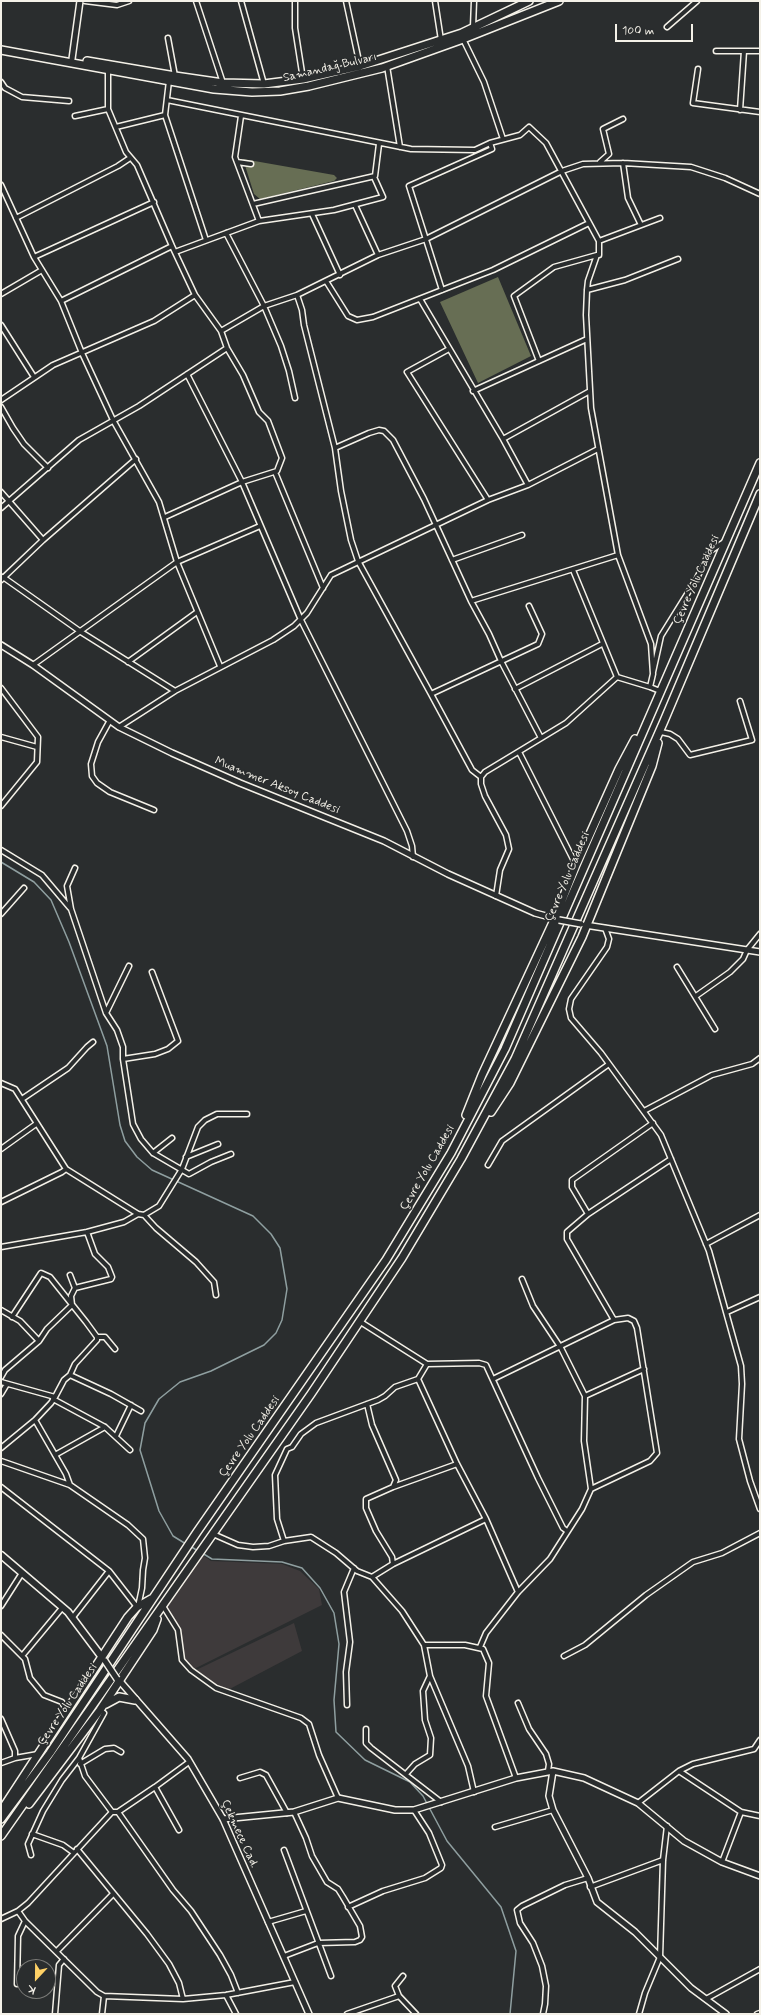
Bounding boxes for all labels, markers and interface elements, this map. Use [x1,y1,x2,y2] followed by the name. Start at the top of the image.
[617,16,695,42] scale bar
[622,23,654,39] text: 100 m
[282,50,378,86] street label: Samandağ Bulvarı
[671,533,723,627] street label: Çevre Yolu Caddesi
[212,754,342,818] street label: Muammer Aksoy Caddesi
[543,830,593,924] street label: Çevre Yolu Caddesi
[398,1123,458,1213] street label: Çevre Yolu Caddesi
[216,1393,284,1481] street label: Çevre Yolu Caddesi
[35,1661,101,1749] street label: Çevre Yolu Caddesi
[217,1798,261,1870] street label: Çekmece Cad.
[16,1959,56,1999] north arrow
[26,1981,38,1997] text: K

